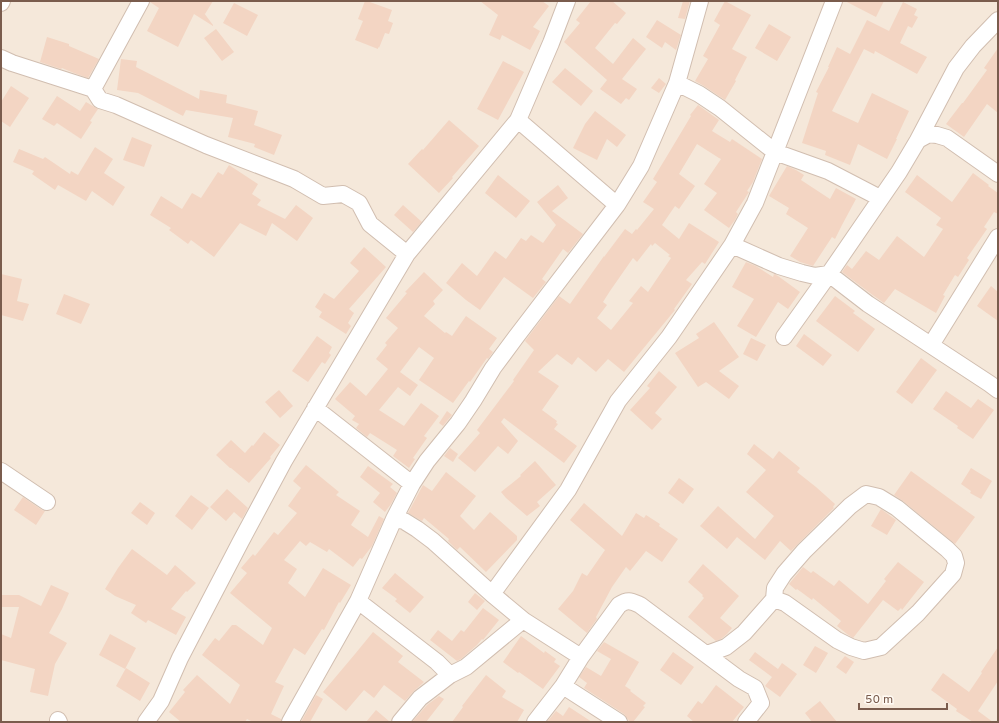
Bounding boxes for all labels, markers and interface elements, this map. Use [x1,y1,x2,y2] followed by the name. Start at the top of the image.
[859,685,947,711] scale bar
[865,692,893,708] text: 50 m

